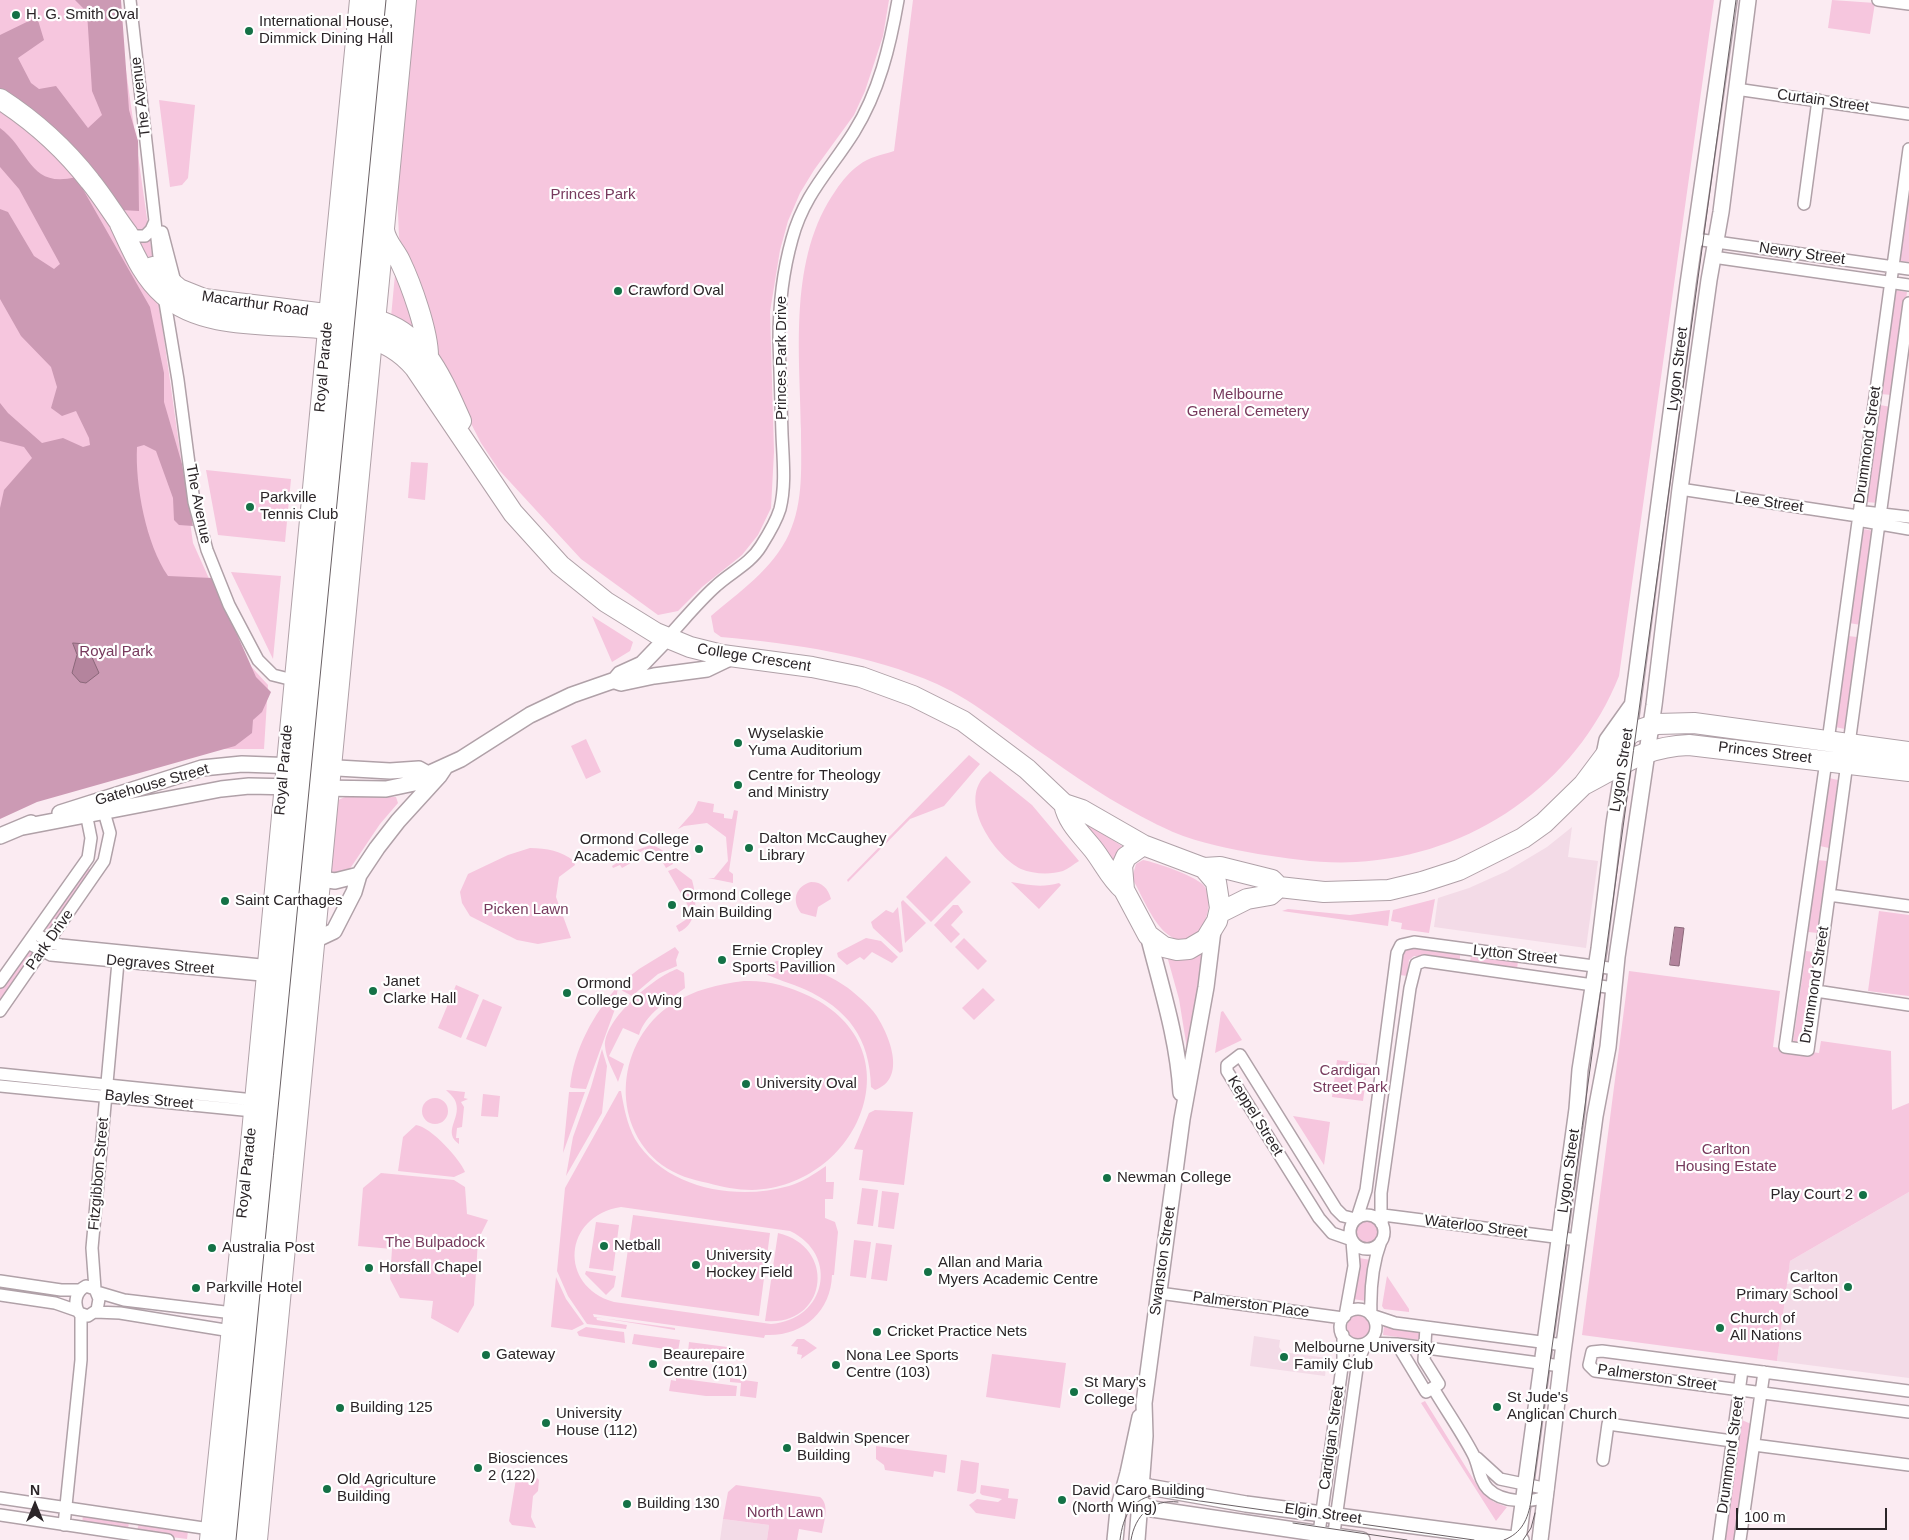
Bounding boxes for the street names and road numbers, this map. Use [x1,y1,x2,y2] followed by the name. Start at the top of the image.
[127,56,155,138] street label: The Avenue
[1776,86,1870,116] street label: Curtain Street
[1758,239,1846,269] street label: Newry Street
[200,288,310,320] street label: Macarthur Road
[773,296,791,420] street label: Princes Park Drive
[311,321,337,413] street label: Royal Parade
[1664,326,1692,412] street label: Lygon Street
[1851,385,1885,505] street label: Drummond Street
[181,463,215,545] street label: The Avenue
[1733,489,1805,517] street label: Lee Street
[696,640,812,676] street label: College Crescent
[271,724,297,816] street label: Royal Parade
[1607,727,1637,813] street label: Lygon Street
[1717,738,1813,768] street label: Princes Street
[93,760,211,810] street label: Gatehouse Street
[23,906,77,974] street label: Park Drive
[1797,925,1833,1045] street label: Drummond Street
[1472,942,1558,968] street label: Lytton Street
[105,951,215,979] street label: Degraves Street
[1223,1073,1287,1159] street label: Keppel Street
[104,1086,194,1114] street label: Bayles Street
[85,1117,113,1231] street label: Fitzgibbon Street
[233,1127,261,1219] street label: Royal Parade
[1554,1128,1584,1214] street label: Lygon Street
[1146,1205,1180,1317] street label: Swanston Street
[1423,1212,1529,1242] street label: Waterloo Street
[1192,1288,1310,1322] street label: Palmerston Place
[1596,1361,1718,1395] street label: Palmerston Street
[1316,1385,1348,1491] street label: Cardigan Street
[1714,1395,1748,1515] street label: Drummond Street
[1283,1500,1363,1528] street label: Elgin Street

